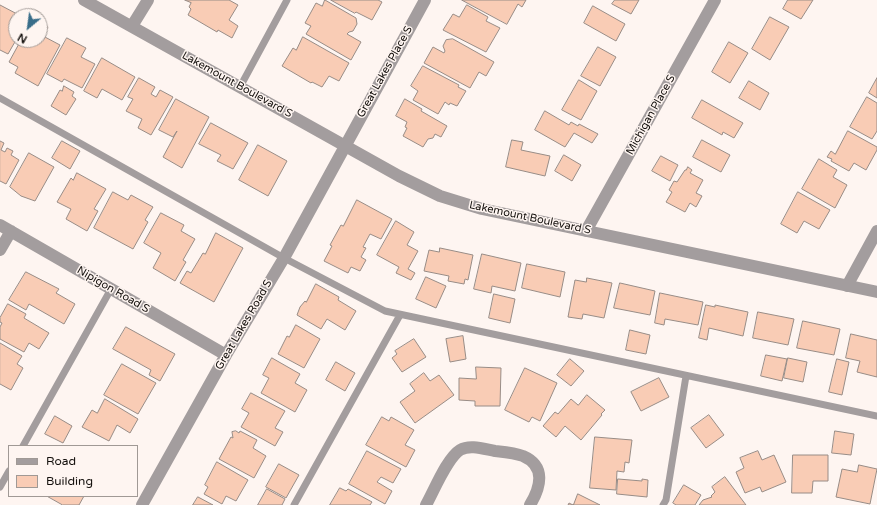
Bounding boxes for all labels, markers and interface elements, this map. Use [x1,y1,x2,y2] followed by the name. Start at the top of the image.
[8,8,48,48] north arrow
[354,24,416,120] street label: Great Lakes Place S
[15,30,29,46] text: N
[179,49,295,121] street label: Lakemount Boulevard S
[624,73,678,157] street label: Michigan Place S
[468,199,592,237] street label: Lakemount Boulevard S
[74,264,152,316] street label: Nipigon Road S
[213,278,275,372] street label: Great Lakes Road S
[8,445,138,497] legend
[46,454,76,468] text: Road
[46,474,93,488] text: Building

